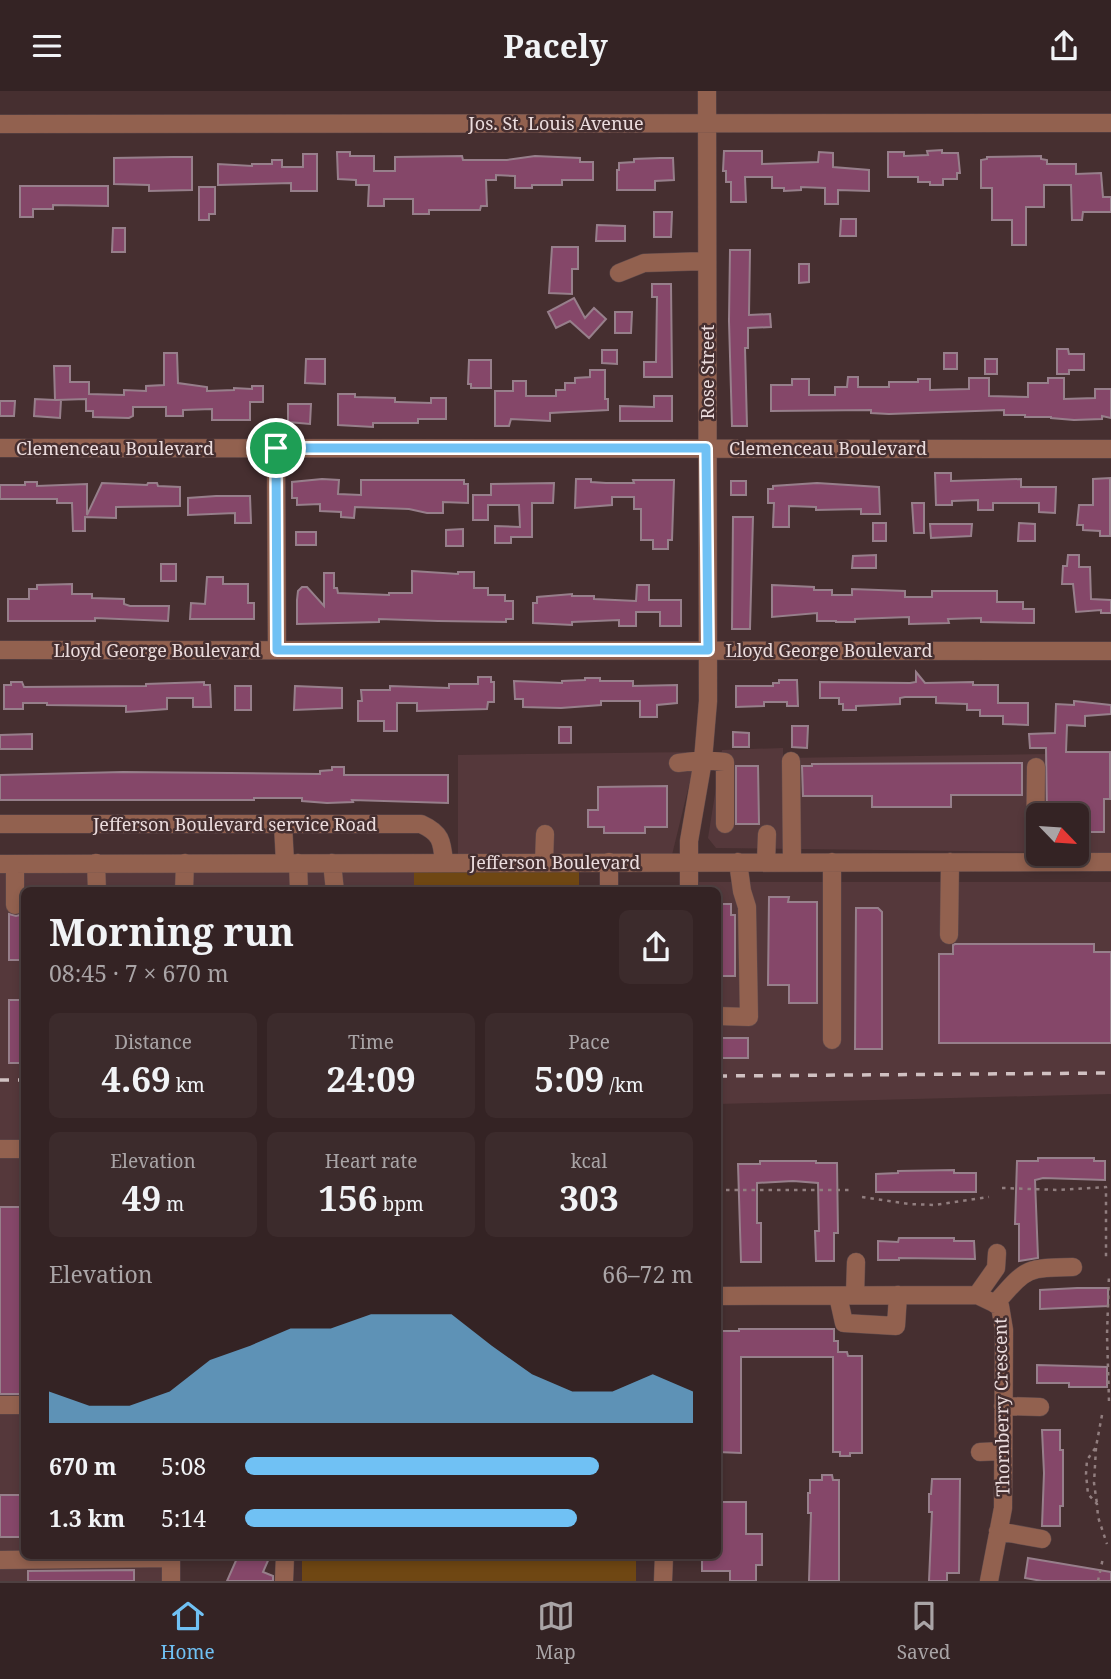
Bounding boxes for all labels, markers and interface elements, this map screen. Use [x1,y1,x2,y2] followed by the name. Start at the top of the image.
[503,24,608,67] text: Pacely
[28,27,66,65] icon: menu
[1045,27,1083,65] icon: share
[467,111,644,135] street label: Jos. St. Louis Avenue
[695,325,719,419] street label: Rose Street
[246,418,306,478] pin
[257,429,295,467] icon: arrive
[16,436,214,460] street label: Clemenceau Boulevard
[729,436,927,460] street label: Clemenceau Boulevard
[54,638,260,662] street label: Lloyd George Boulevard
[726,638,932,662] street label: Lloyd George Boulevard
[1026,803,1088,866] north arrow
[1026,803,1089,866] map controls
[92,812,377,836] street label: Jefferson Boulevard service Road
[469,850,640,874] street label: Jefferson Boulevard
[49,905,294,957] text: Morning run
[619,910,693,984] button: share
[49,957,229,989] text: 08:45 · 7 × 670 m
[114,1029,192,1055] text: Distance
[348,1029,394,1055] text: Time
[568,1029,610,1055] text: Pace
[101,1055,171,1102] text: 4.69
[326,1055,416,1102] text: 24:09
[534,1055,604,1102] text: 5:09
[171,1072,205,1098] text: km
[604,1072,644,1098] text: /km
[110,1148,196,1174] text: Elevation
[325,1148,417,1174] text: Heart rate
[571,1148,607,1174] text: kcal
[122,1174,161,1221] text: 49
[318,1174,378,1221] text: 156
[559,1174,619,1221] text: 303
[161,1191,184,1217] text: m
[378,1191,424,1217] text: bpm
[49,1258,153,1290] text: Elevation
[602,1258,693,1290] text: 66–72 m
[987,1317,1015,1497] street label: Thornberry Crescent
[49,1450,117,1482] text: 670 m
[161,1450,206,1482] text: 5:08
[49,1502,125,1534] text: 1.3 km
[161,1502,206,1534] text: 5:14
[160,1597,215,1665] tab: Home
[536,1597,576,1665] tab: Map
[897,1597,951,1665] tab: Saved

